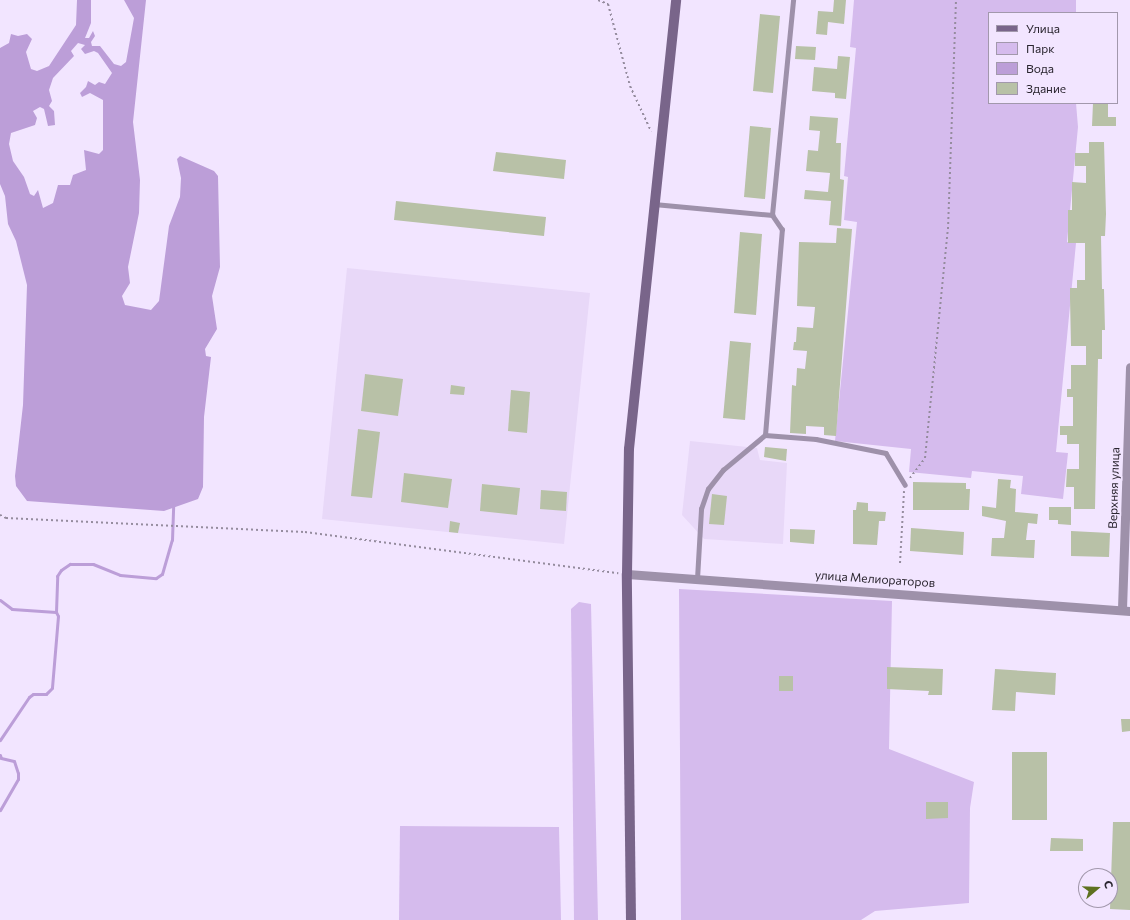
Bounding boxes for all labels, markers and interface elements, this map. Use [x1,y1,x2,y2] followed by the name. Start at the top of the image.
[988,12,1118,104] legend
[1026,21,1060,35] text: Улица
[1026,41,1055,55] text: Парк
[1026,61,1054,75] text: Вода
[1026,81,1066,95] text: Здание
[1105,447,1123,529] street label: Верхняя улица
[814,568,936,590] street label: улица Мелиораторов
[1078,868,1118,908] north arrow
[1102,879,1116,890] text: С

